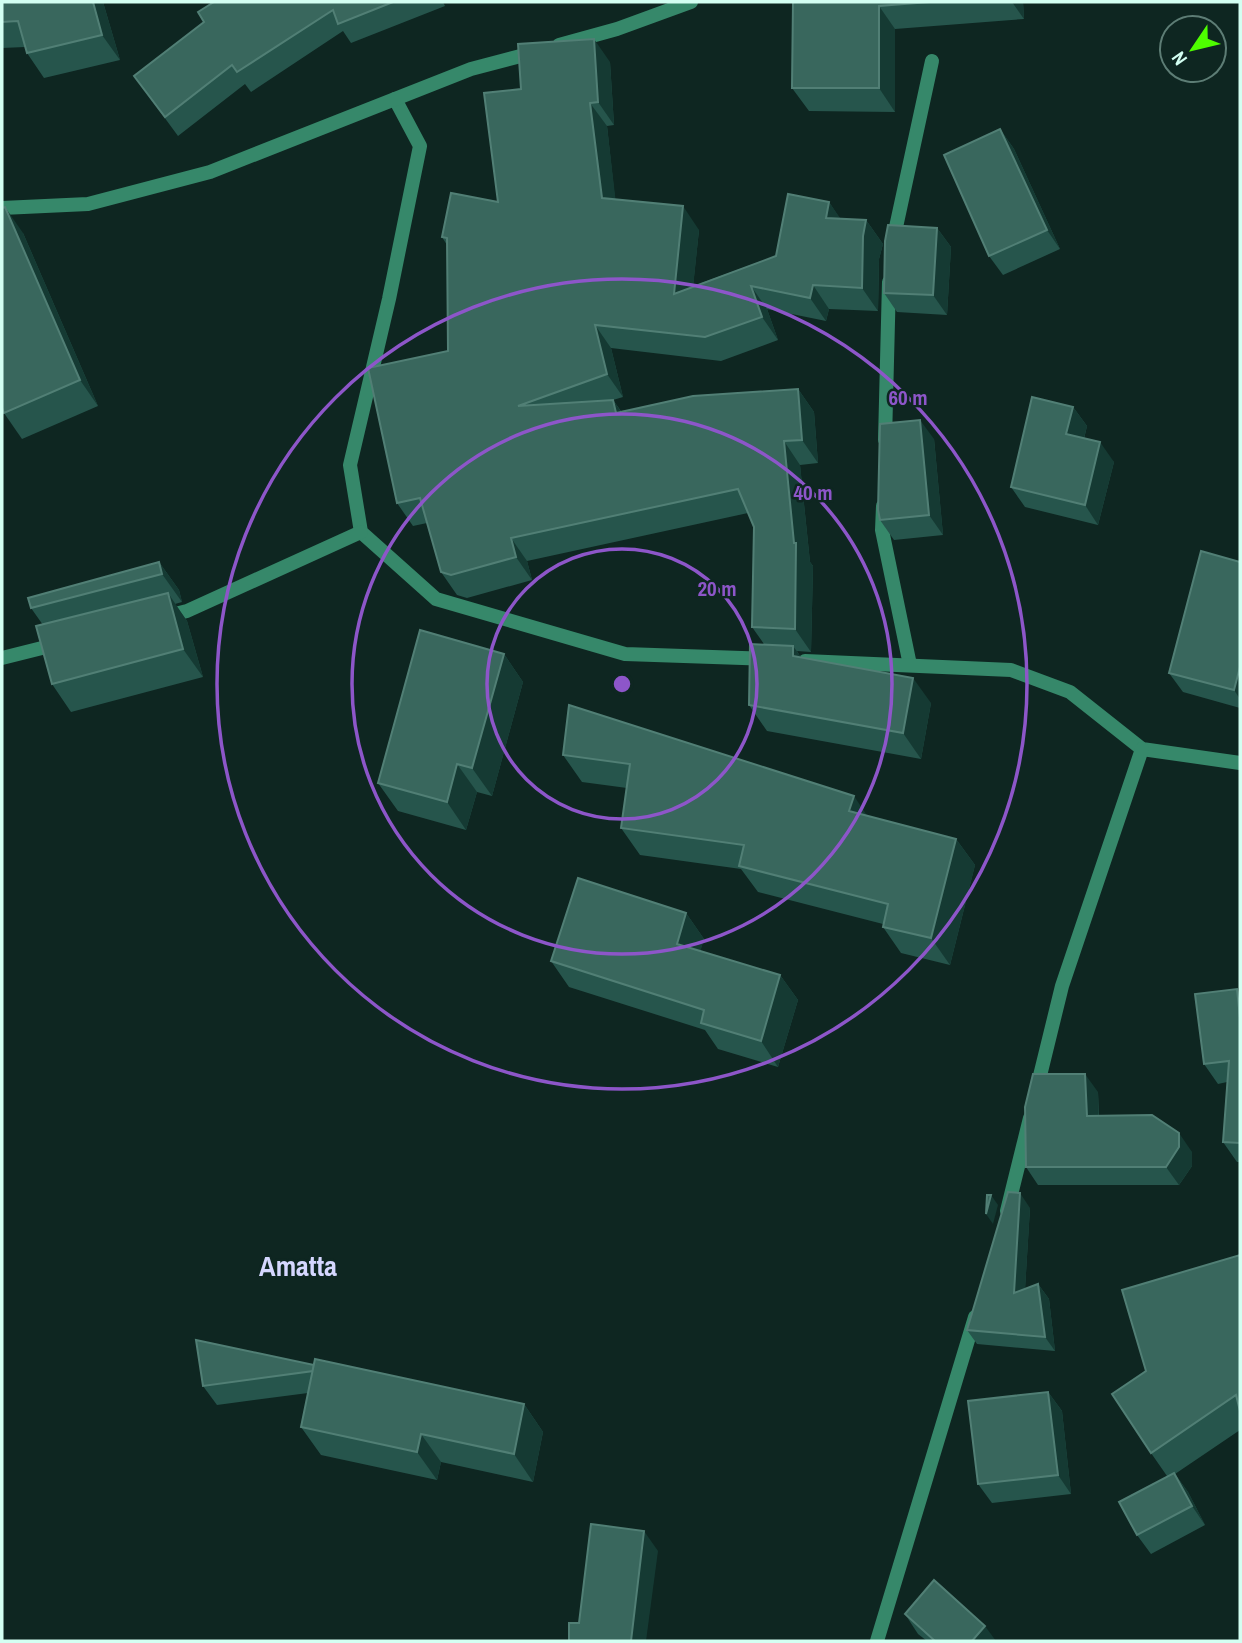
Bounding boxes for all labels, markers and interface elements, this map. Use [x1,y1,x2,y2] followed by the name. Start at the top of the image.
[1158,14,1228,84] north arrow
[1165,47,1193,71] text: N
[888,383,928,412] text: 60 m
[793,478,833,507] text: 40 m
[697,574,737,603] text: 20 m
[610,672,634,696] centre of rings
[259,1247,337,1285] district label: Amatta

